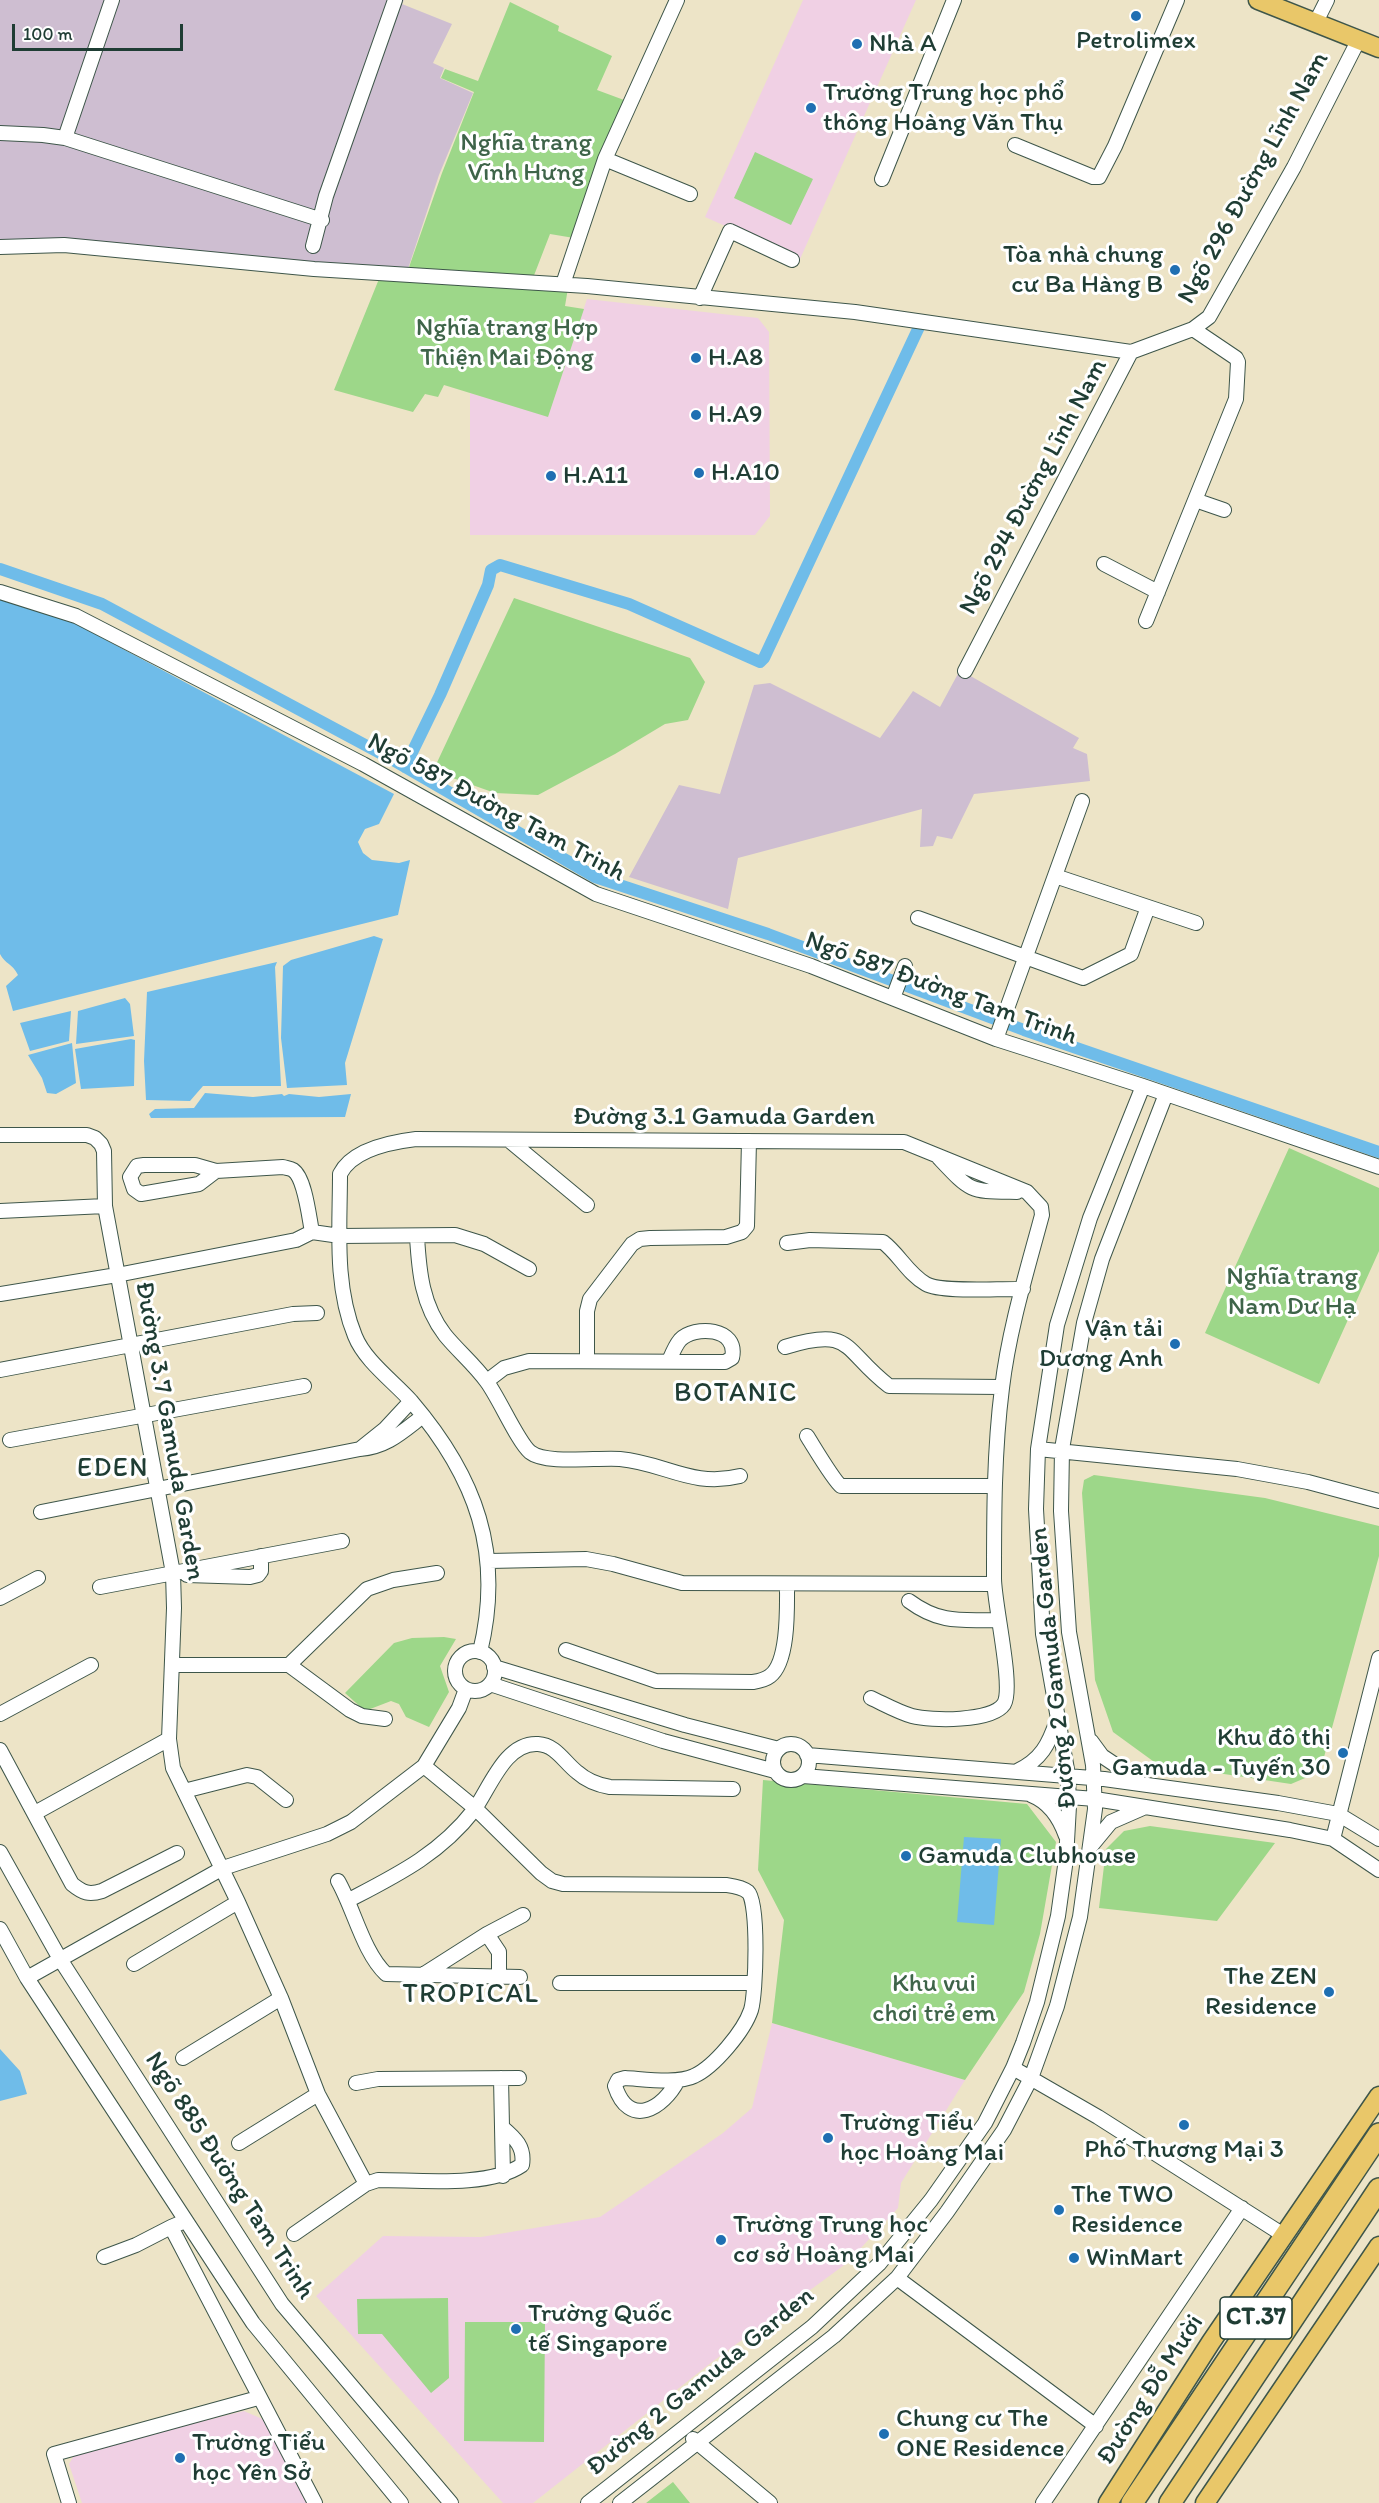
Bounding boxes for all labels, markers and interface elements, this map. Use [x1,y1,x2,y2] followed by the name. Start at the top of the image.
[1129,9,1143,23] marker: Petrolimex
[15,12,186,50] scale bar
[23,23,73,45] text: 100 m
[1076,25,1196,57] place label: Petrolimex
[869,28,937,60] place label: Nhà A
[850,37,864,51] marker: Nhà A
[1172,46,1336,310] street label: Ngõ 296 Đường Lĩnh Nam
[823,77,1064,138] place label: Trường Trung học phổ thông Hoàng Văn Thụ
[804,101,818,115] marker: Trường Trung học phổ thông Hoàng Văn Thụ
[460,127,592,188] park label: Nghĩa trang Vĩnh Hưng
[1003,239,1163,300] place label: Tòa nhà chung cư Ba Hàng B
[1168,263,1182,277] marker: Tòa nhà chung cư Ba Hàng B
[416,312,598,374] park label: Nghĩa trang Hợp Thiện Mai Động
[708,342,763,374] place label: H.A8
[689,351,703,365] marker: H.A8
[953,354,1115,620] street label: Ngõ 294 Đường Lĩnh Nam
[708,399,763,431] place label: H.A9
[689,408,703,422] marker: H.A9
[711,457,780,489] place label: H.A10
[563,460,628,492] place label: H.A11
[692,466,706,480] marker: H.A10
[544,469,558,483] marker: H.A11
[362,727,630,889] street label: Ngõ 587 Đường Tam Trinh
[801,925,1081,1053] street label: Ngõ 587 Đường Tam Trinh
[573,1101,875,1133] street label: Đường 3.1 Gamuda Garden
[1226,1261,1358,1322] park label: Nghĩa trang Nam Dư Hạ
[127,1279,211,1583] street label: Đường 3.7 Gamuda Garden
[1039,1313,1163,1374] place label: Vận tải Dương Anh
[1168,1337,1182,1351] marker: Vận tải Dương Anh
[673,1378,799,1410] district label: BOTANIC
[77,1453,149,1485] district label: EDEN
[1024,1526,1084,1810] street label: Đường 2 Gamuda Garden
[1112,1722,1331,1784] place label: Khu đô thị Gamuda - Tuyến 30
[1336,1746,1350,1760] marker: Khu đô thị Gamuda - Tuyến 30
[918,1840,1136,1872] place label: Gamuda Clubhouse
[899,1849,913,1863] marker: Gamuda Clubhouse
[1205,1961,1317,2022] place label: The ZEN Residence
[872,1968,996,2030] park label: Khu vui chơi trẻ em
[404,1979,538,2011] district label: TROPICAL
[1322,1985,1336,1999] marker: The ZEN Residence
[137,2046,321,2306] street label: Ngõ 885 Đường Tam Trinh
[840,2107,1004,2168] place label: Trường Tiểu học Hoàng Mai
[1177,2118,1191,2132] marker: Phố Thương Mại 3
[821,2131,835,2145] marker: Trường Tiểu học Hoàng Mai
[1084,2134,1284,2166] place label: Phố Thương Mại 3
[1071,2179,1183,2240] place label: The TWO Residence
[1052,2203,1066,2217] marker: The TWO Residence
[733,2209,928,2270] place label: Trường Trung học cơ sở Hoàng Mai
[714,2233,728,2247] marker: Trường Trung học cơ sở Hoàng Mai
[1086,2242,1183,2274] place label: WinMart
[1067,2251,1081,2265] marker: WinMart
[581,2281,821,2483] street label: Đường 2 Gamuda Garden
[1220,2297,1292,2339] road number: CT.37
[528,2298,672,2360] place label: Trường Quốc tế Singapore
[1091,2309,1211,2471] street label: Đường Đỗ Mười
[509,2322,523,2336] marker: Trường Quốc tế Singapore
[896,2403,1065,2464] place label: Chung cư The ONE Residence
[192,2427,325,2488] place label: Trường Tiểu học Yên Sở
[877,2427,891,2441] marker: Chung cư The ONE Residence
[173,2451,187,2465] marker: Trường Tiểu học Yên Sở

